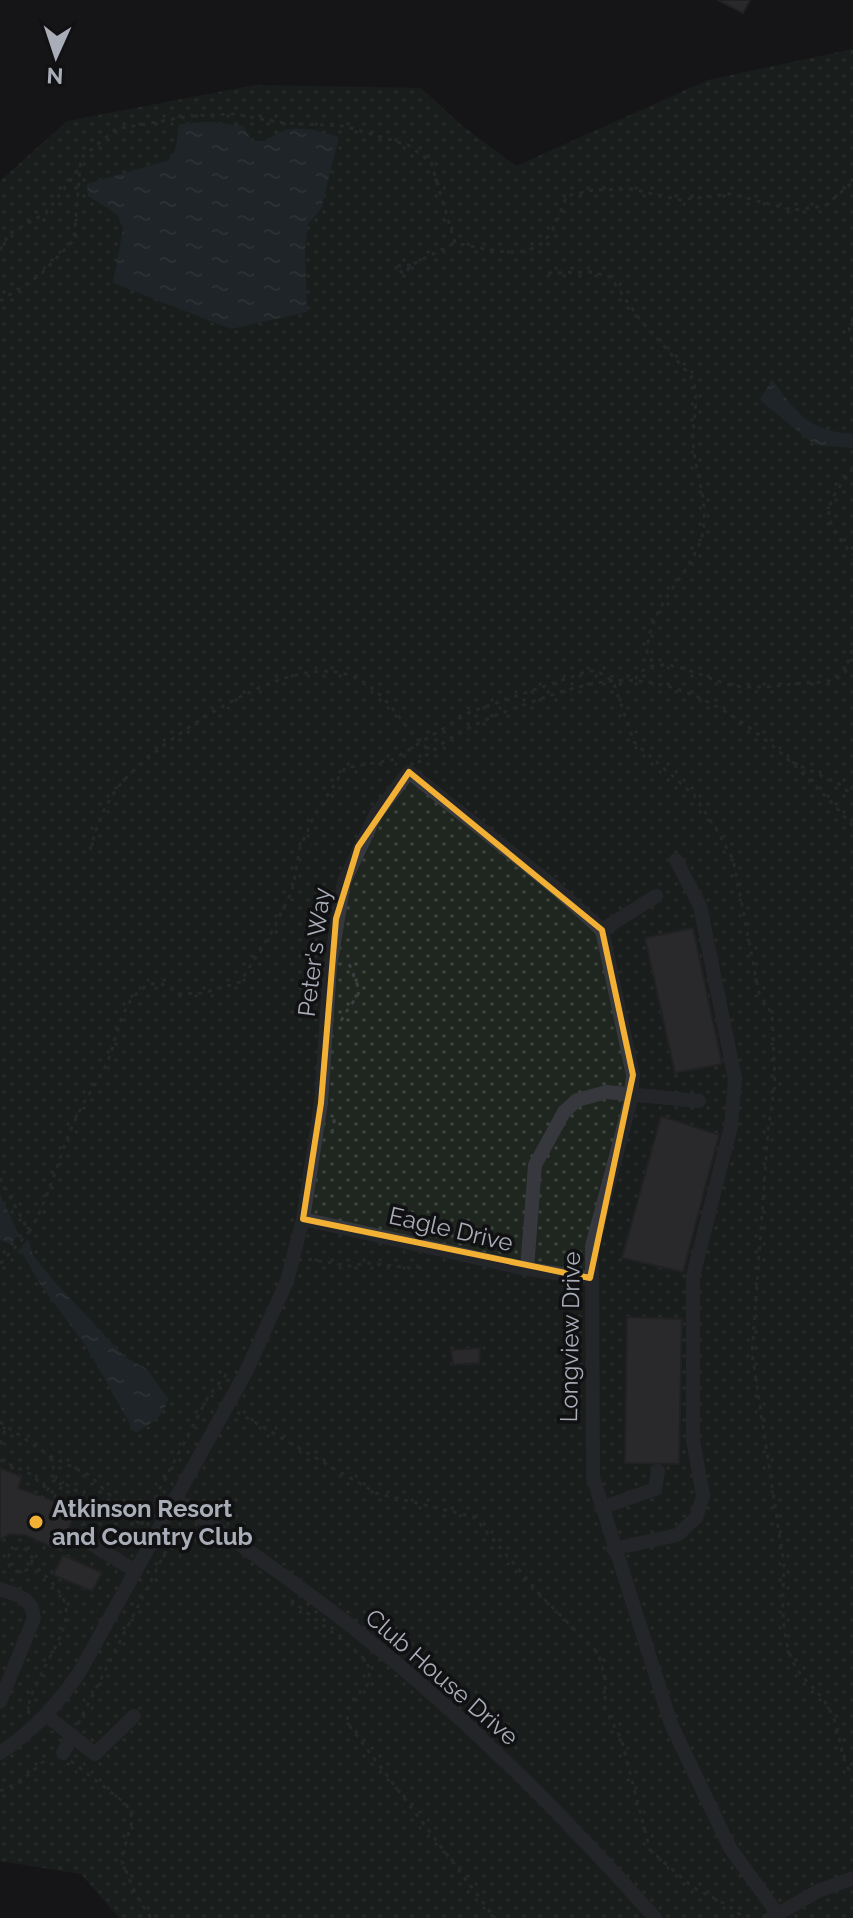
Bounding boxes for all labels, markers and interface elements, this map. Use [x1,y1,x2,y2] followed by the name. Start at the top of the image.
[16,16,96,96] north arrow
[46,63,64,89] text: N
[292,886,336,1018] street label: Peter's Way
[386,1201,516,1257] street label: Eagle Drive
[554,1251,586,1423] street label: Longview Drive
[52,1494,253,1551] place label: Atkinson Resort and Country Club
[27,1513,45,1531] marker: Atkinson Resort and Country Club
[360,1603,524,1751] street label: Club House Drive

